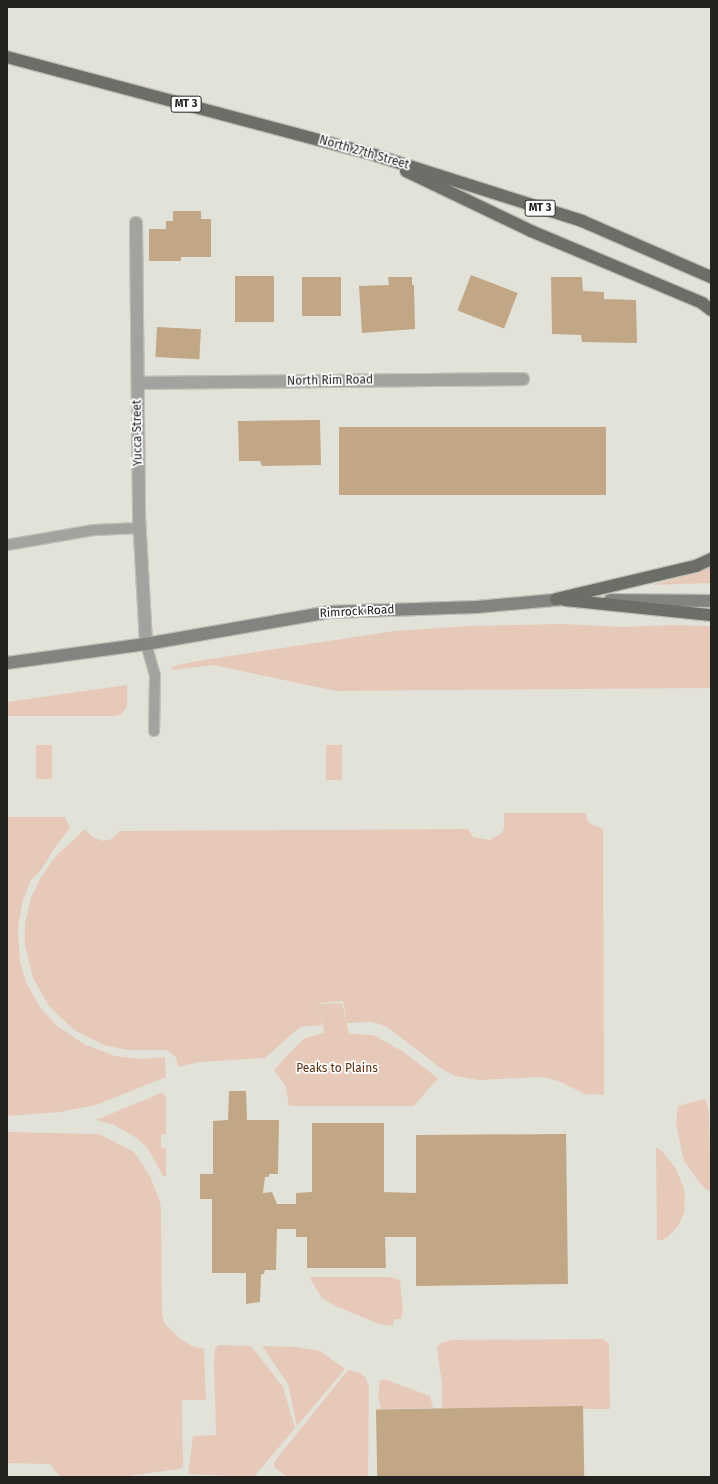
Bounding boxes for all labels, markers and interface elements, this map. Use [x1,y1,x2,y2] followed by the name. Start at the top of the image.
[170,95,202,113] road number: MT 3
[317,133,411,173] street label: North 27th Street
[524,199,556,217] road number: MT 3
[287,373,373,389] street label: North Rim Road
[130,400,146,466] street label: Yucca Street
[319,603,395,621] street label: Rimrock Road
[296,1062,378,1076] park label: Peaks to Plains

